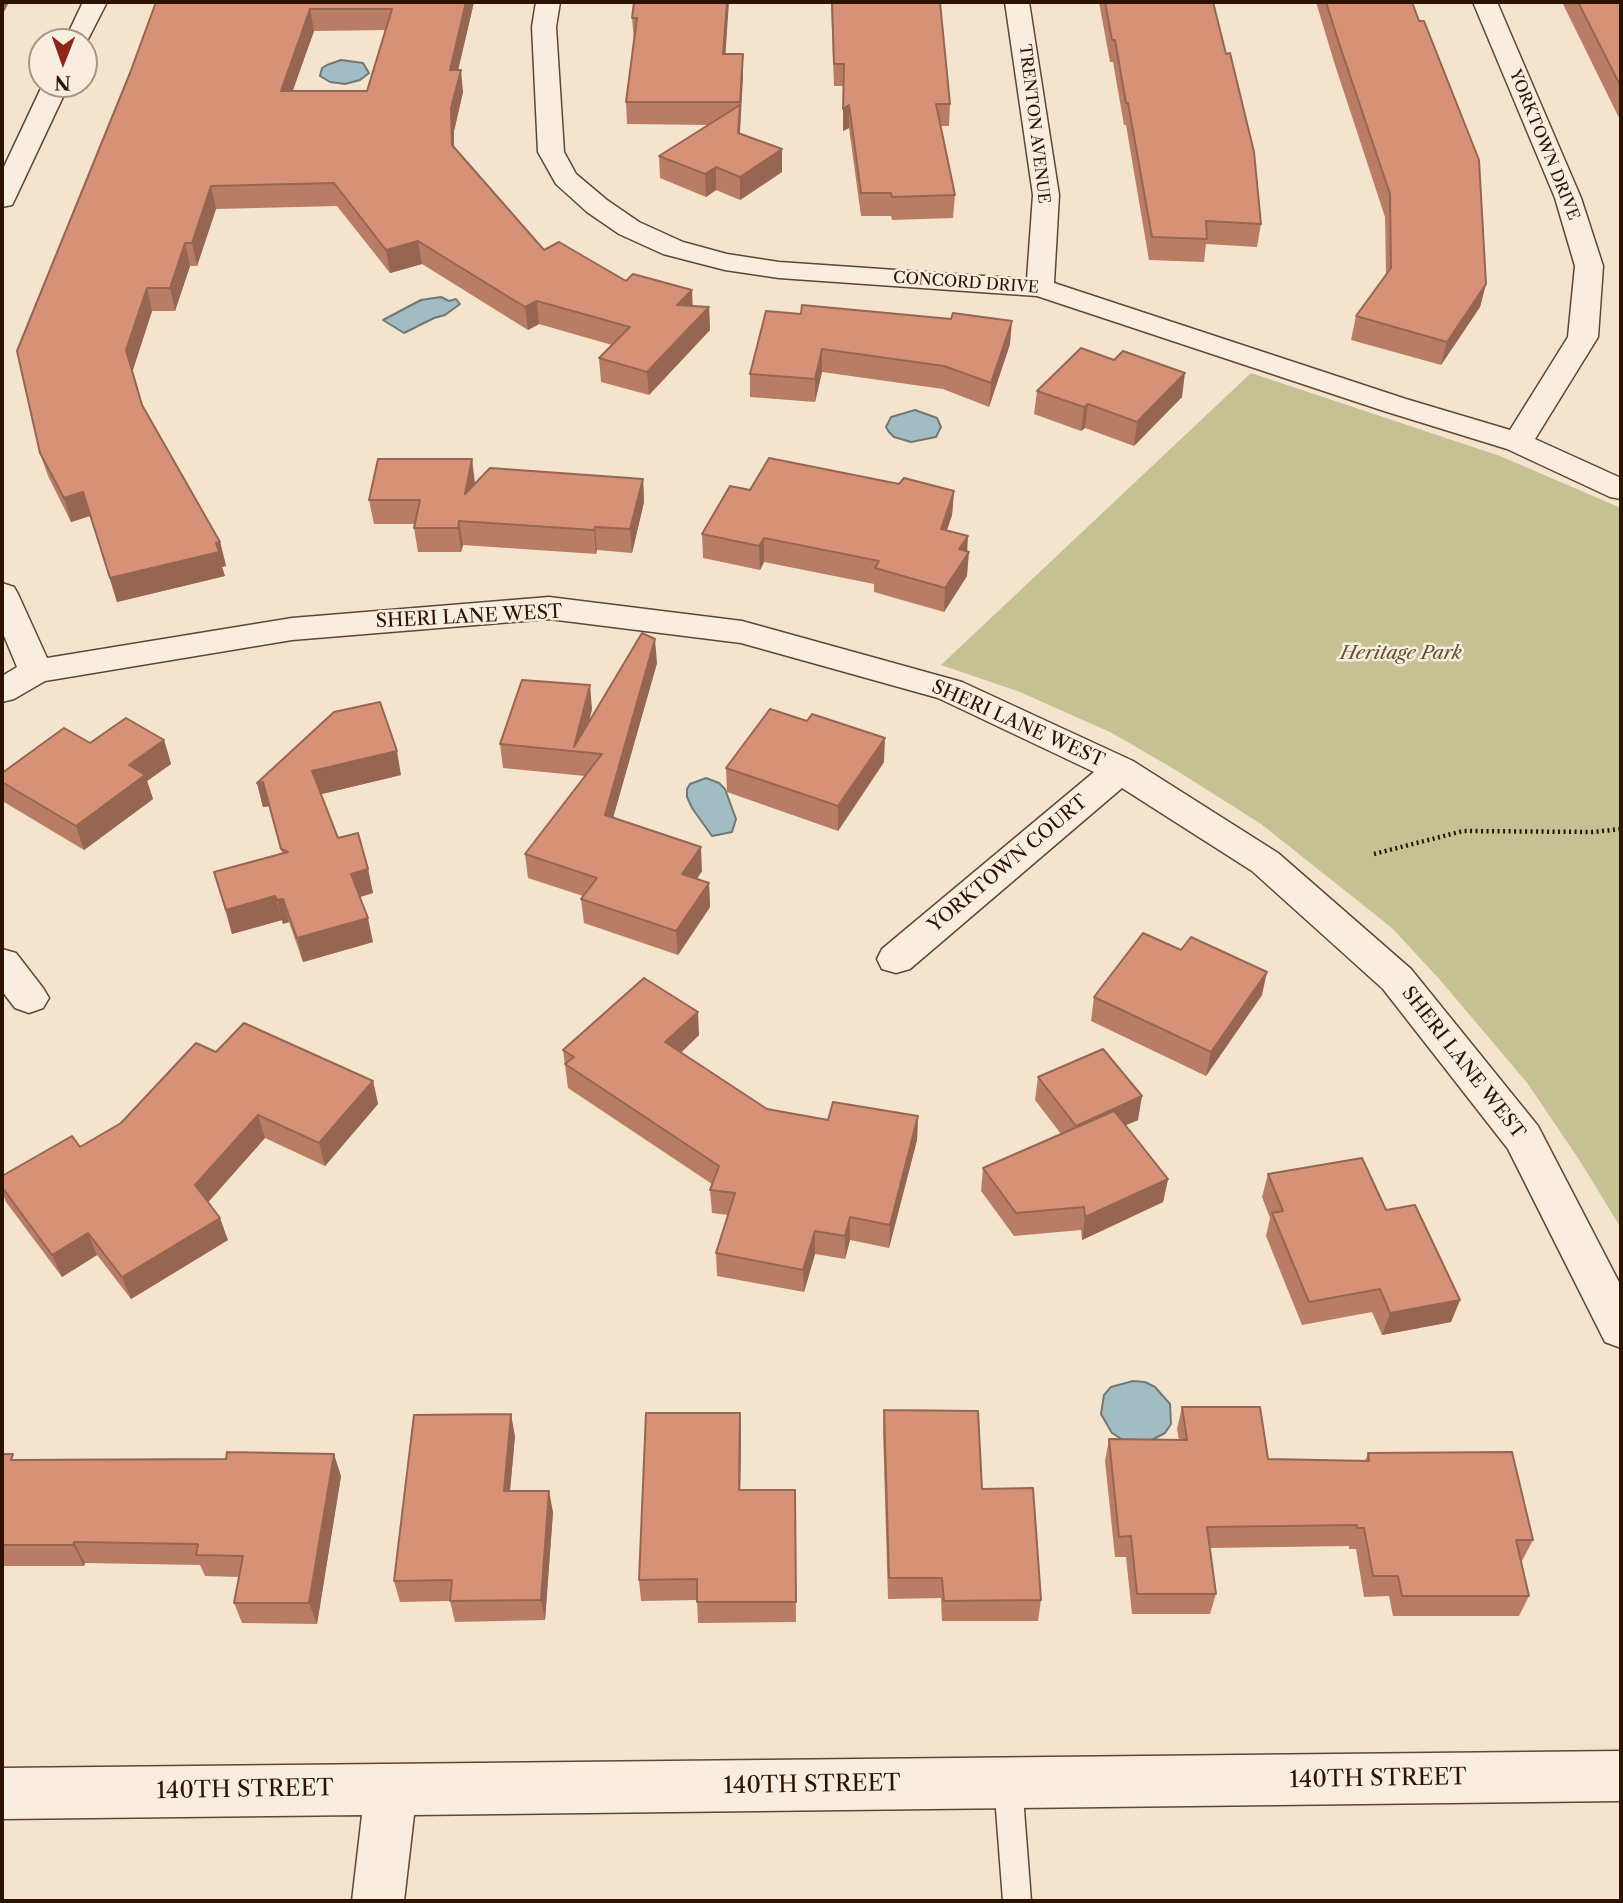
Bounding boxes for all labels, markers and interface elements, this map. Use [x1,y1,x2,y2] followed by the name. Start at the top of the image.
[28,28,98,98] north arrow
[1015,43,1053,205] street label: TRENTON AVENUE
[1505,67,1583,223] street label: YORKTOWN DRIVE
[54,71,71,94] text: N
[892,268,1040,298] street label: CONCORD DRIVE
[375,601,563,633] street label: SHERI LANE WEST
[1340,643,1462,665] park label: Heritage Park
[928,676,1108,772] street label: SHERI LANE WEST
[924,791,1092,937] street label: YORKTOWN COURT
[1397,982,1529,1144] street label: SHERI LANE WEST
[1289,1764,1467,1794] street label: 140TH STREET
[723,1770,901,1800] street label: 140TH STREET
[156,1775,334,1805] street label: 140TH STREET

